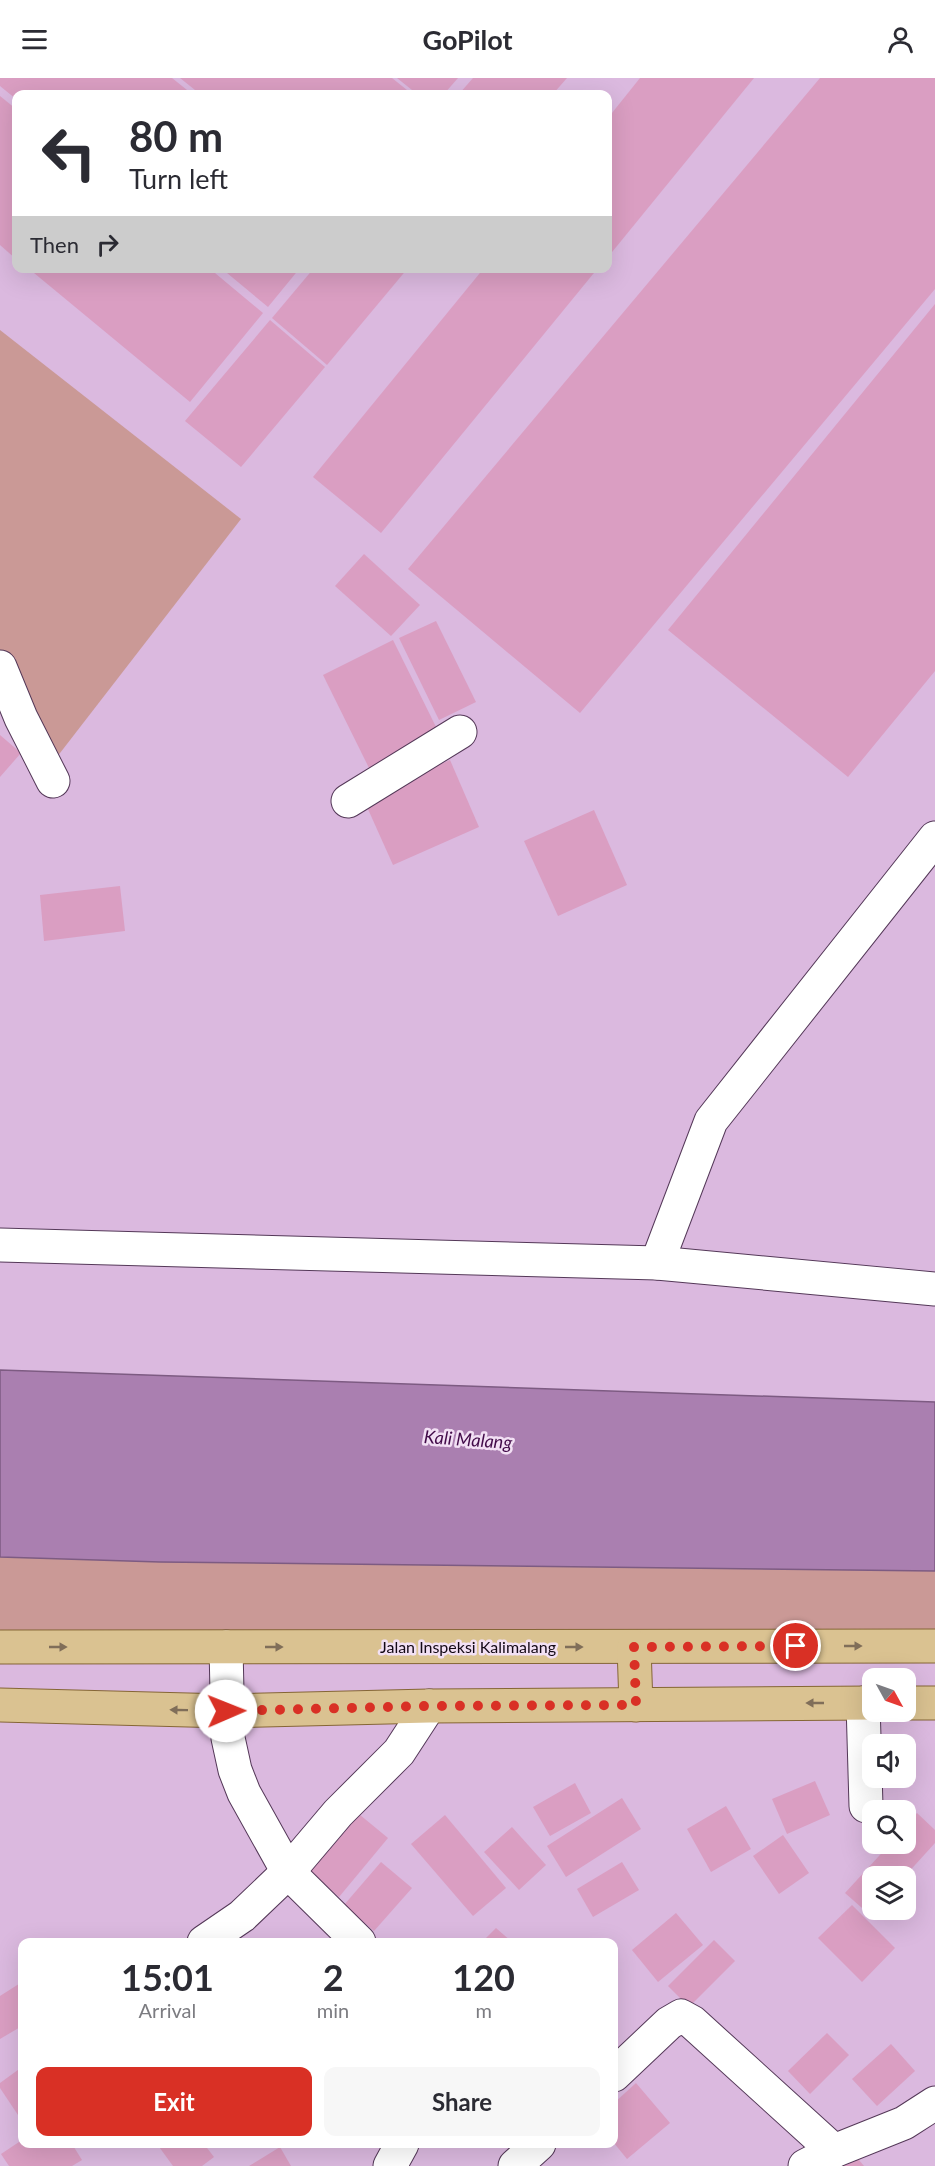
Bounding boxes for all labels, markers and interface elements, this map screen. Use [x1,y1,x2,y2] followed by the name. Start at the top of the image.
[18,23,51,56] icon: menu
[422,23,513,56] text: GoPilot
[884,23,917,56] icon: person
[129,111,223,161] text: 80 m
[30,114,108,192] icon: left
[129,162,228,195] text: Turn left
[91,228,124,261] icon: right
[30,231,79,258] text: Then
[423,1425,513,1453] water label: Kali Malang
[770,1620,821,1671] pin
[779,1629,812,1662] icon: arrive
[380,1637,556,1656] street label: Jalan Inspeksi Kalimalang
[844,1641,863,1651] one-way arrow
[49,1642,68,1652] one-way arrow
[265,1642,284,1652] one-way arrow
[565,1642,584,1652] one-way arrow
[862,1668,916,1722] north arrow
[862,1668,916,1920] map controls
[194,1679,258,1743] position arrow
[805,1698,824,1708] one-way arrow
[169,1705,188,1715] one-way arrow
[862,1734,916,1788] button: sound
[862,1800,916,1854] button: search
[862,1866,916,1920] button: layers
[121,1955,214,1999] text: 15:01
[323,1955,344,1999] text: 2
[452,1955,515,1999] text: 120
[139,1998,196,2022] text: Arrival
[317,1998,349,2022] text: min
[475,1998,492,2022] text: m
[36,2067,312,2136] button: Exit
[324,2067,600,2136] button: Share

